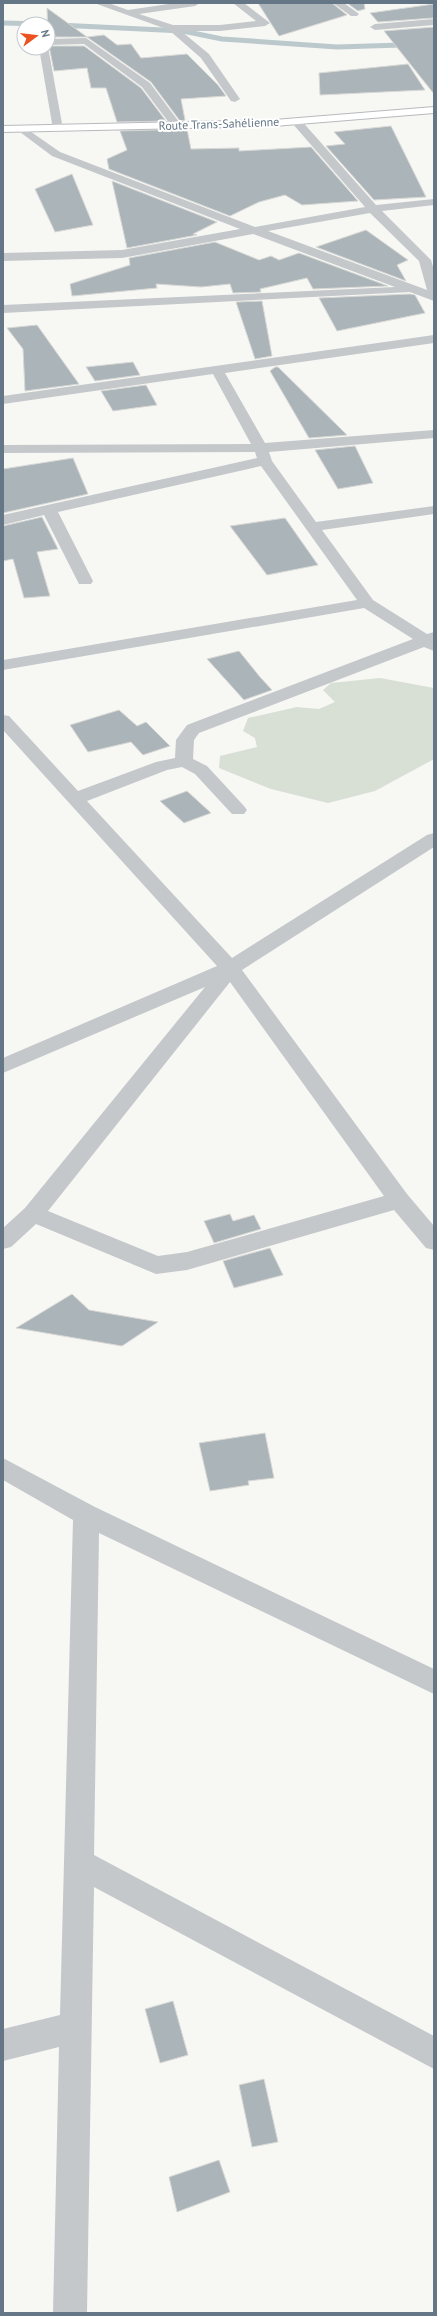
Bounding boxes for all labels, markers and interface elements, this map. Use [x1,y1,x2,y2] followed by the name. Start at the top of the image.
[16,16,56,56] north arrow
[38,28,53,39] text: N
[158,114,280,133] street label: Route Trans-Sahélienne

